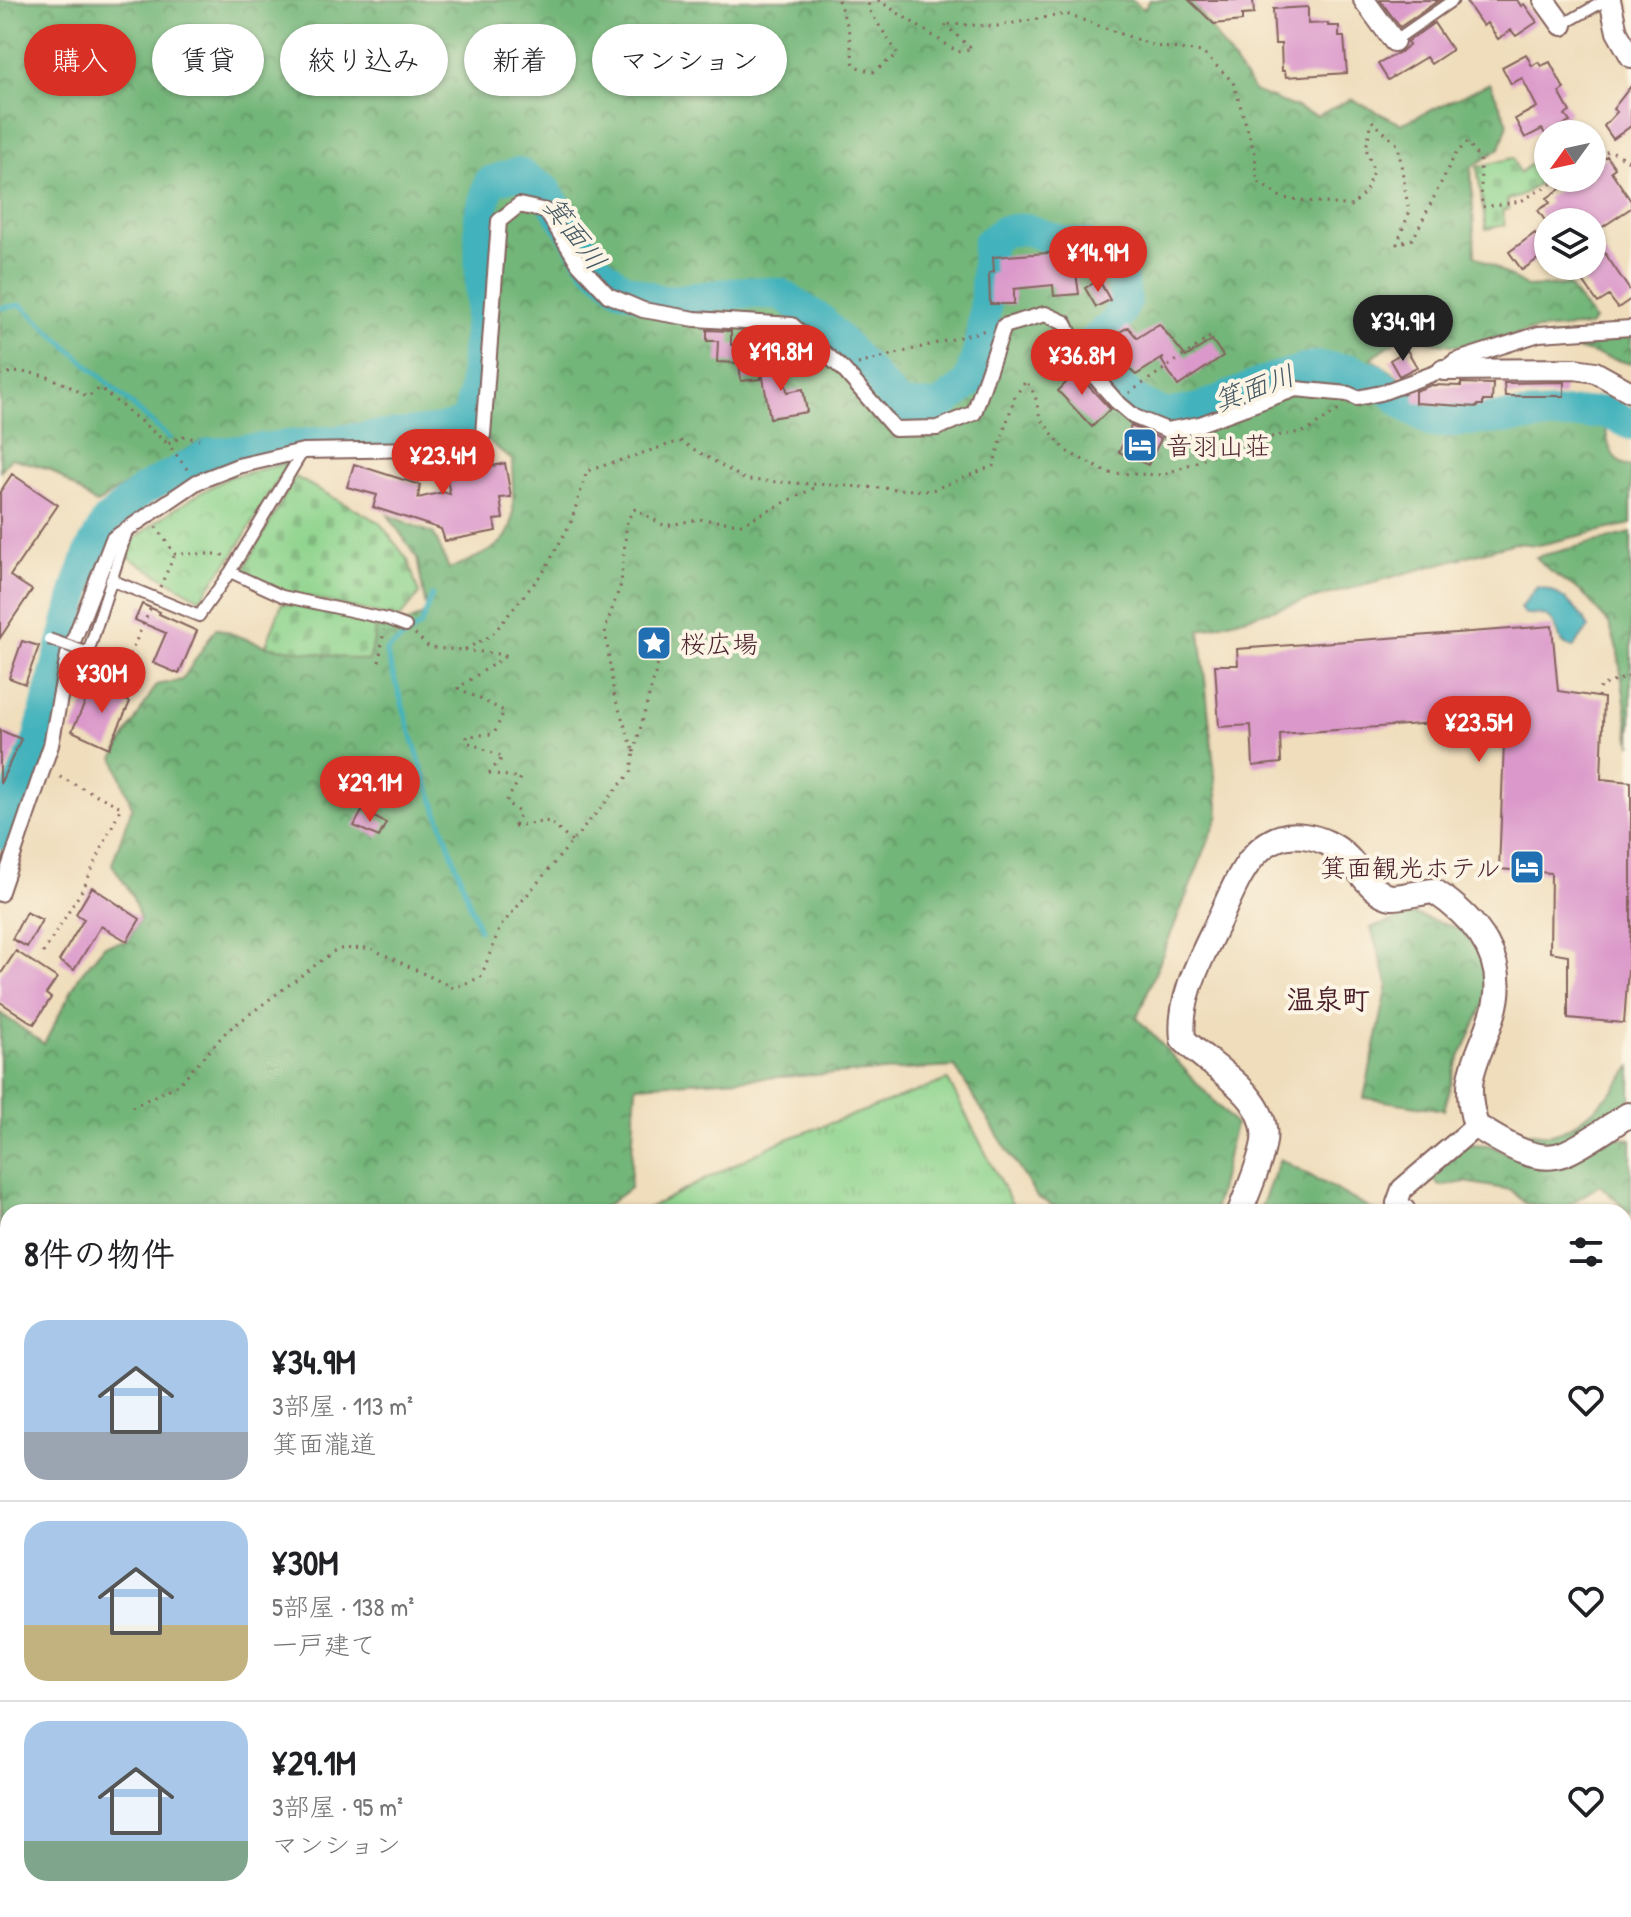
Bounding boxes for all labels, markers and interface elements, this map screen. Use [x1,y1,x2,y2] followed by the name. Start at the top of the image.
[24,24,136,96] chip: 購入
[152,24,264,96] chip: 賃貸
[280,24,448,96] chip: 絞り込み
[464,24,576,96] chip: 新着
[592,24,787,96] chip: マンション
[1534,120,1606,192] north arrow
[1534,120,1606,280] map controls
[535,188,615,278] water label: 箕面川
[1534,208,1606,280] button: layers
[1033,226,1163,294] pin: ¥14.9M
[1067,234,1129,269] text: ¥14.9M
[1338,295,1468,363] pin: ¥34.9M
[1371,303,1435,338] text: ¥34.9M
[716,325,846,393] pin: ¥19.8M
[1017,329,1147,397] pin: ¥36.8M
[749,333,813,368] text: ¥19.8M
[1049,337,1115,372] text: ¥36.8M
[1208,356,1300,420] water label: 箕面川
[1121,426,1159,464] hotel icon: 音羽山荘
[1166,428,1270,463] place label: 音羽山荘
[378,429,508,497] pin: ¥23.4M
[410,437,476,472] text: ¥23.4M
[635,624,673,662] place icon: 桜広場
[680,626,758,661] place label: 桜広場
[55,647,149,715] pin: ¥30M
[77,655,127,690] text: ¥30M
[1414,696,1544,764] pin: ¥23.5M
[1445,704,1513,739] text: ¥23.5M
[305,756,435,824] pin: ¥29.1M
[338,764,402,799] text: ¥29.1M
[1508,848,1546,886] hotel icon: 箕面観光ホテル
[1320,850,1501,885] place label: 箕面観光ホテル
[1286,980,1370,1018] district label: 温泉町
[1564,1230,1608,1274] icon: filters
[24,1231,175,1277] text: 8件の物件
[272,1339,356,1385] text: ¥34.9M
[88,1352,184,1448] icon: home
[1564,1378,1608,1422] icon: heart
[272,1388,413,1423] text: 3部屋 · 113 m²
[272,1426,376,1461] text: 箕面瀧道
[272,1540,338,1586] text: ¥30M
[88,1553,184,1649] icon: home
[1564,1579,1608,1623] icon: heart
[272,1589,414,1624] text: 5部屋 · 138 m²
[272,1627,376,1662] text: 一戸建て
[272,1740,356,1786] text: ¥29.1M
[88,1753,184,1849] icon: home
[1564,1779,1608,1823] icon: heart
[272,1789,403,1824] text: 3部屋 · 95 m²
[272,1827,401,1862] text: マンション

